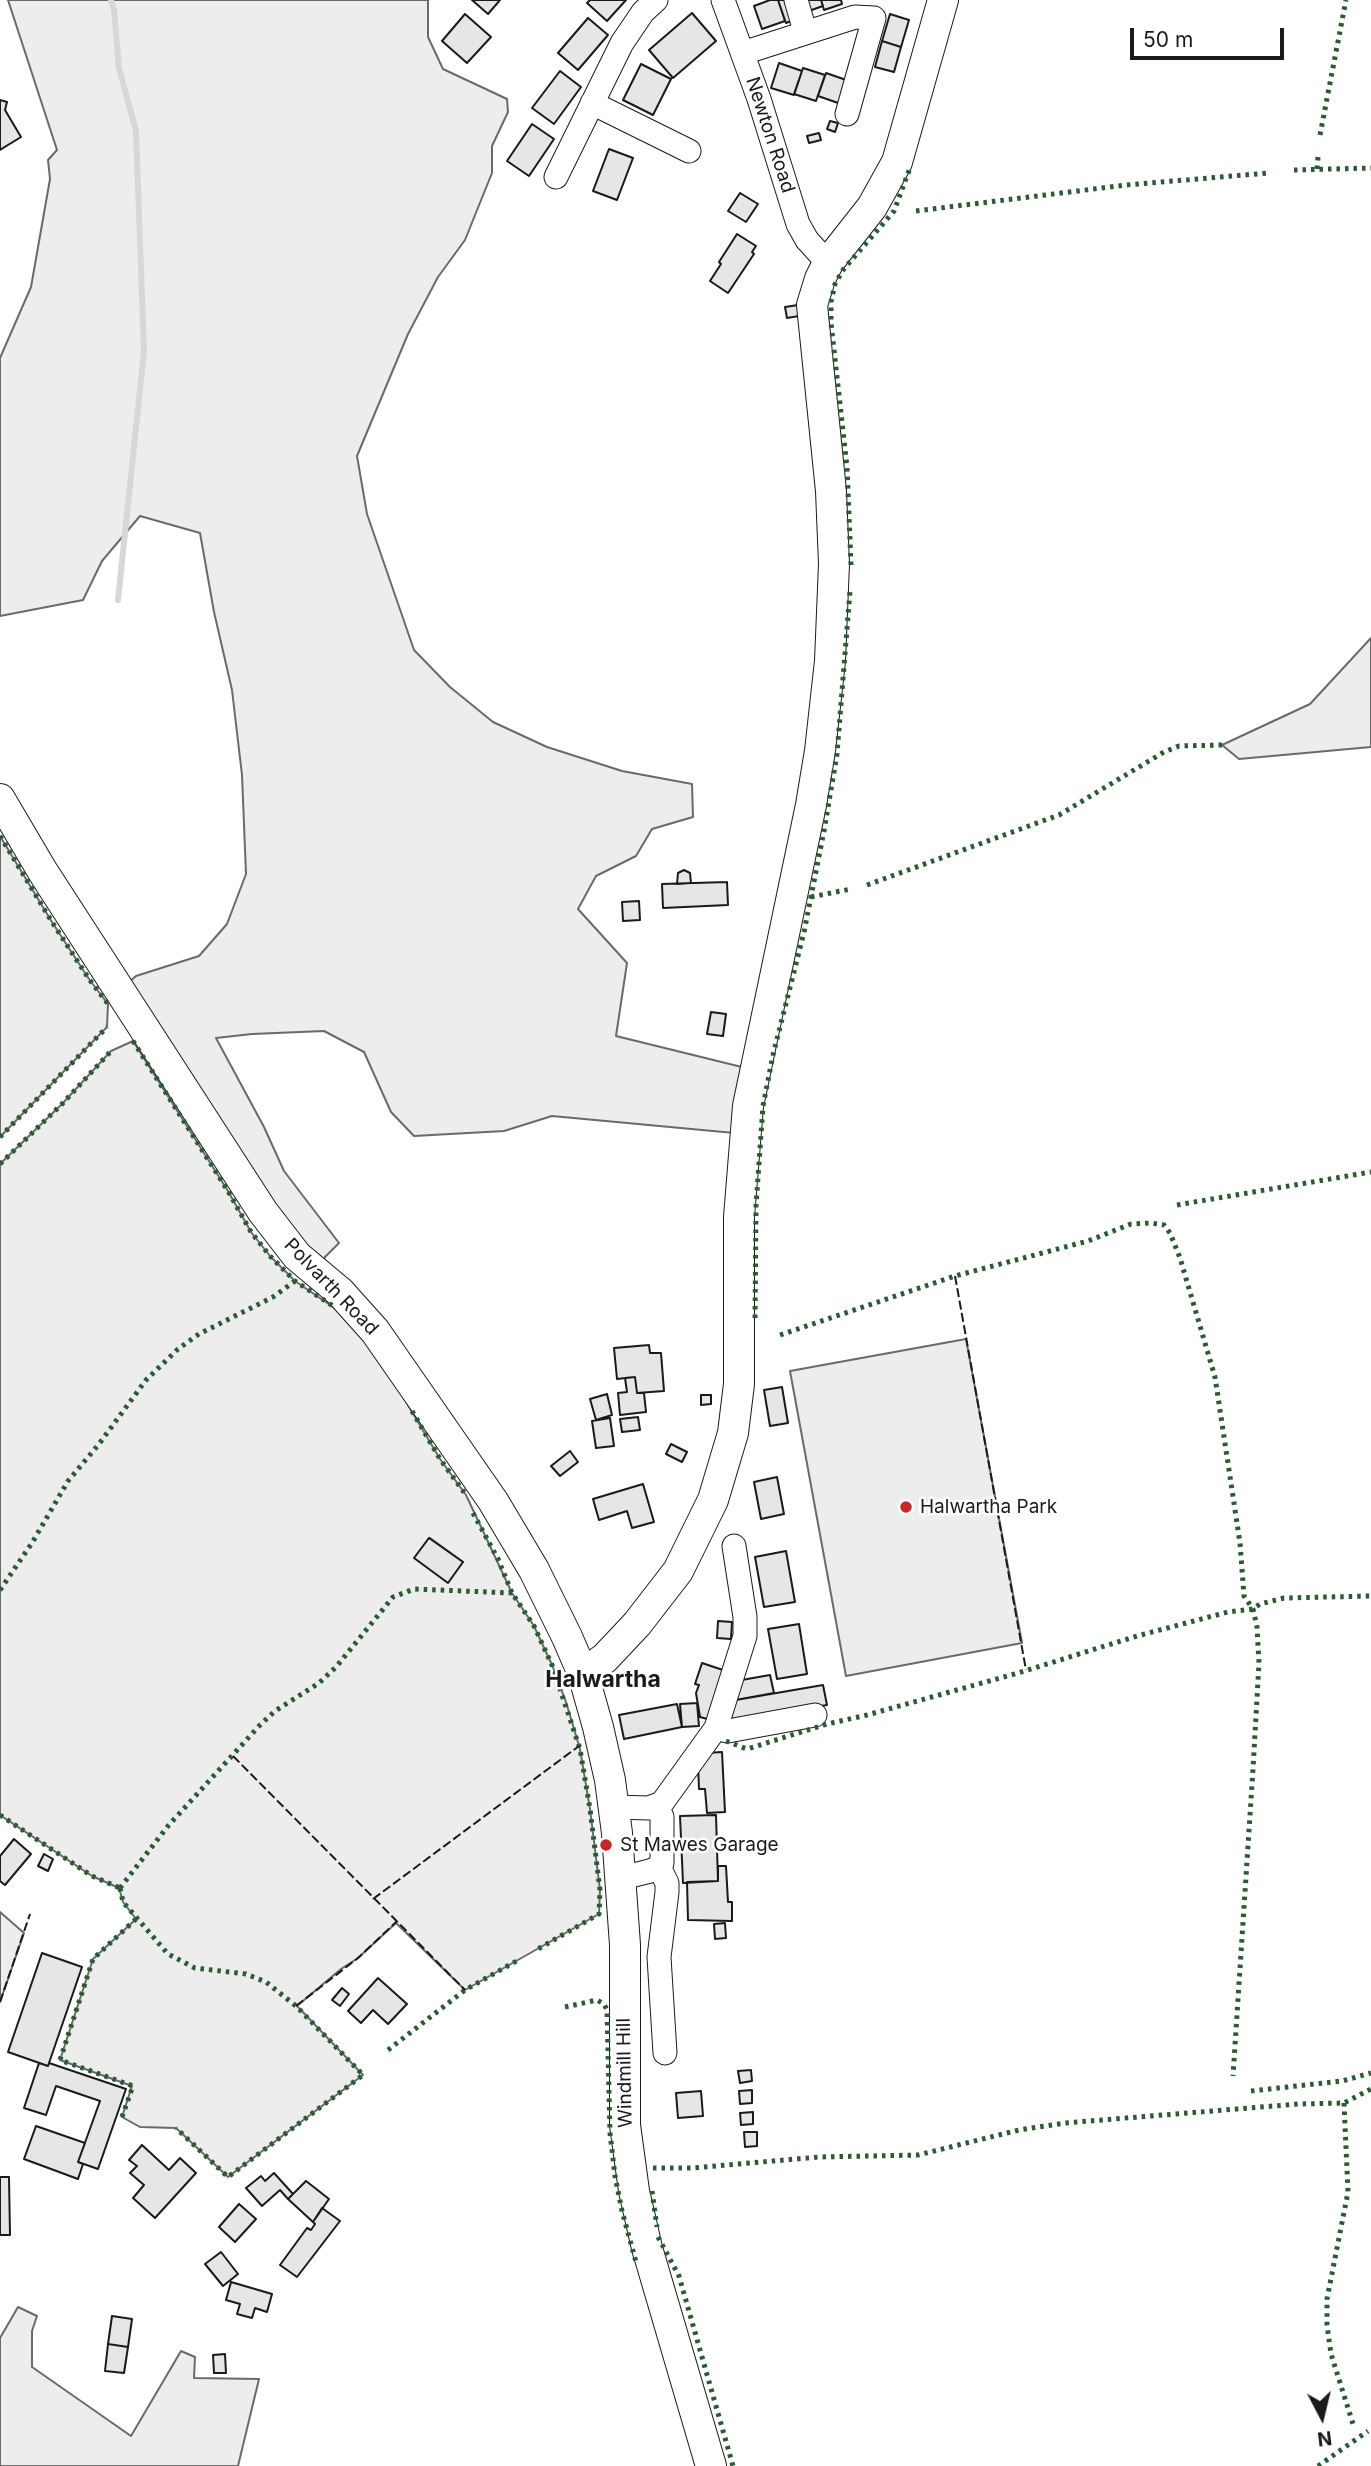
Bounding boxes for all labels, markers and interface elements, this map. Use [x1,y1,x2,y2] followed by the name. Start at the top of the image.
[1133,14,1287,58] scale bar
[1143,27,1193,52] text: 50 m
[741,74,799,196] street label: Newton Road
[279,1234,383,1340] street label: Polvarth Road
[920,1496,1057,1518] place label: Halwartha Park
[898,1499,914,1515] marker: Halwartha Park
[545,1666,661,1694] district label: Halwartha
[620,1834,779,1856] place label: St Mawes Garage
[598,1837,614,1853] marker: St Mawes Garage
[613,2018,637,2128] street label: Windmill Hill
[1287,2382,1357,2452] north arrow
[1316,2426,1333,2451] text: N

